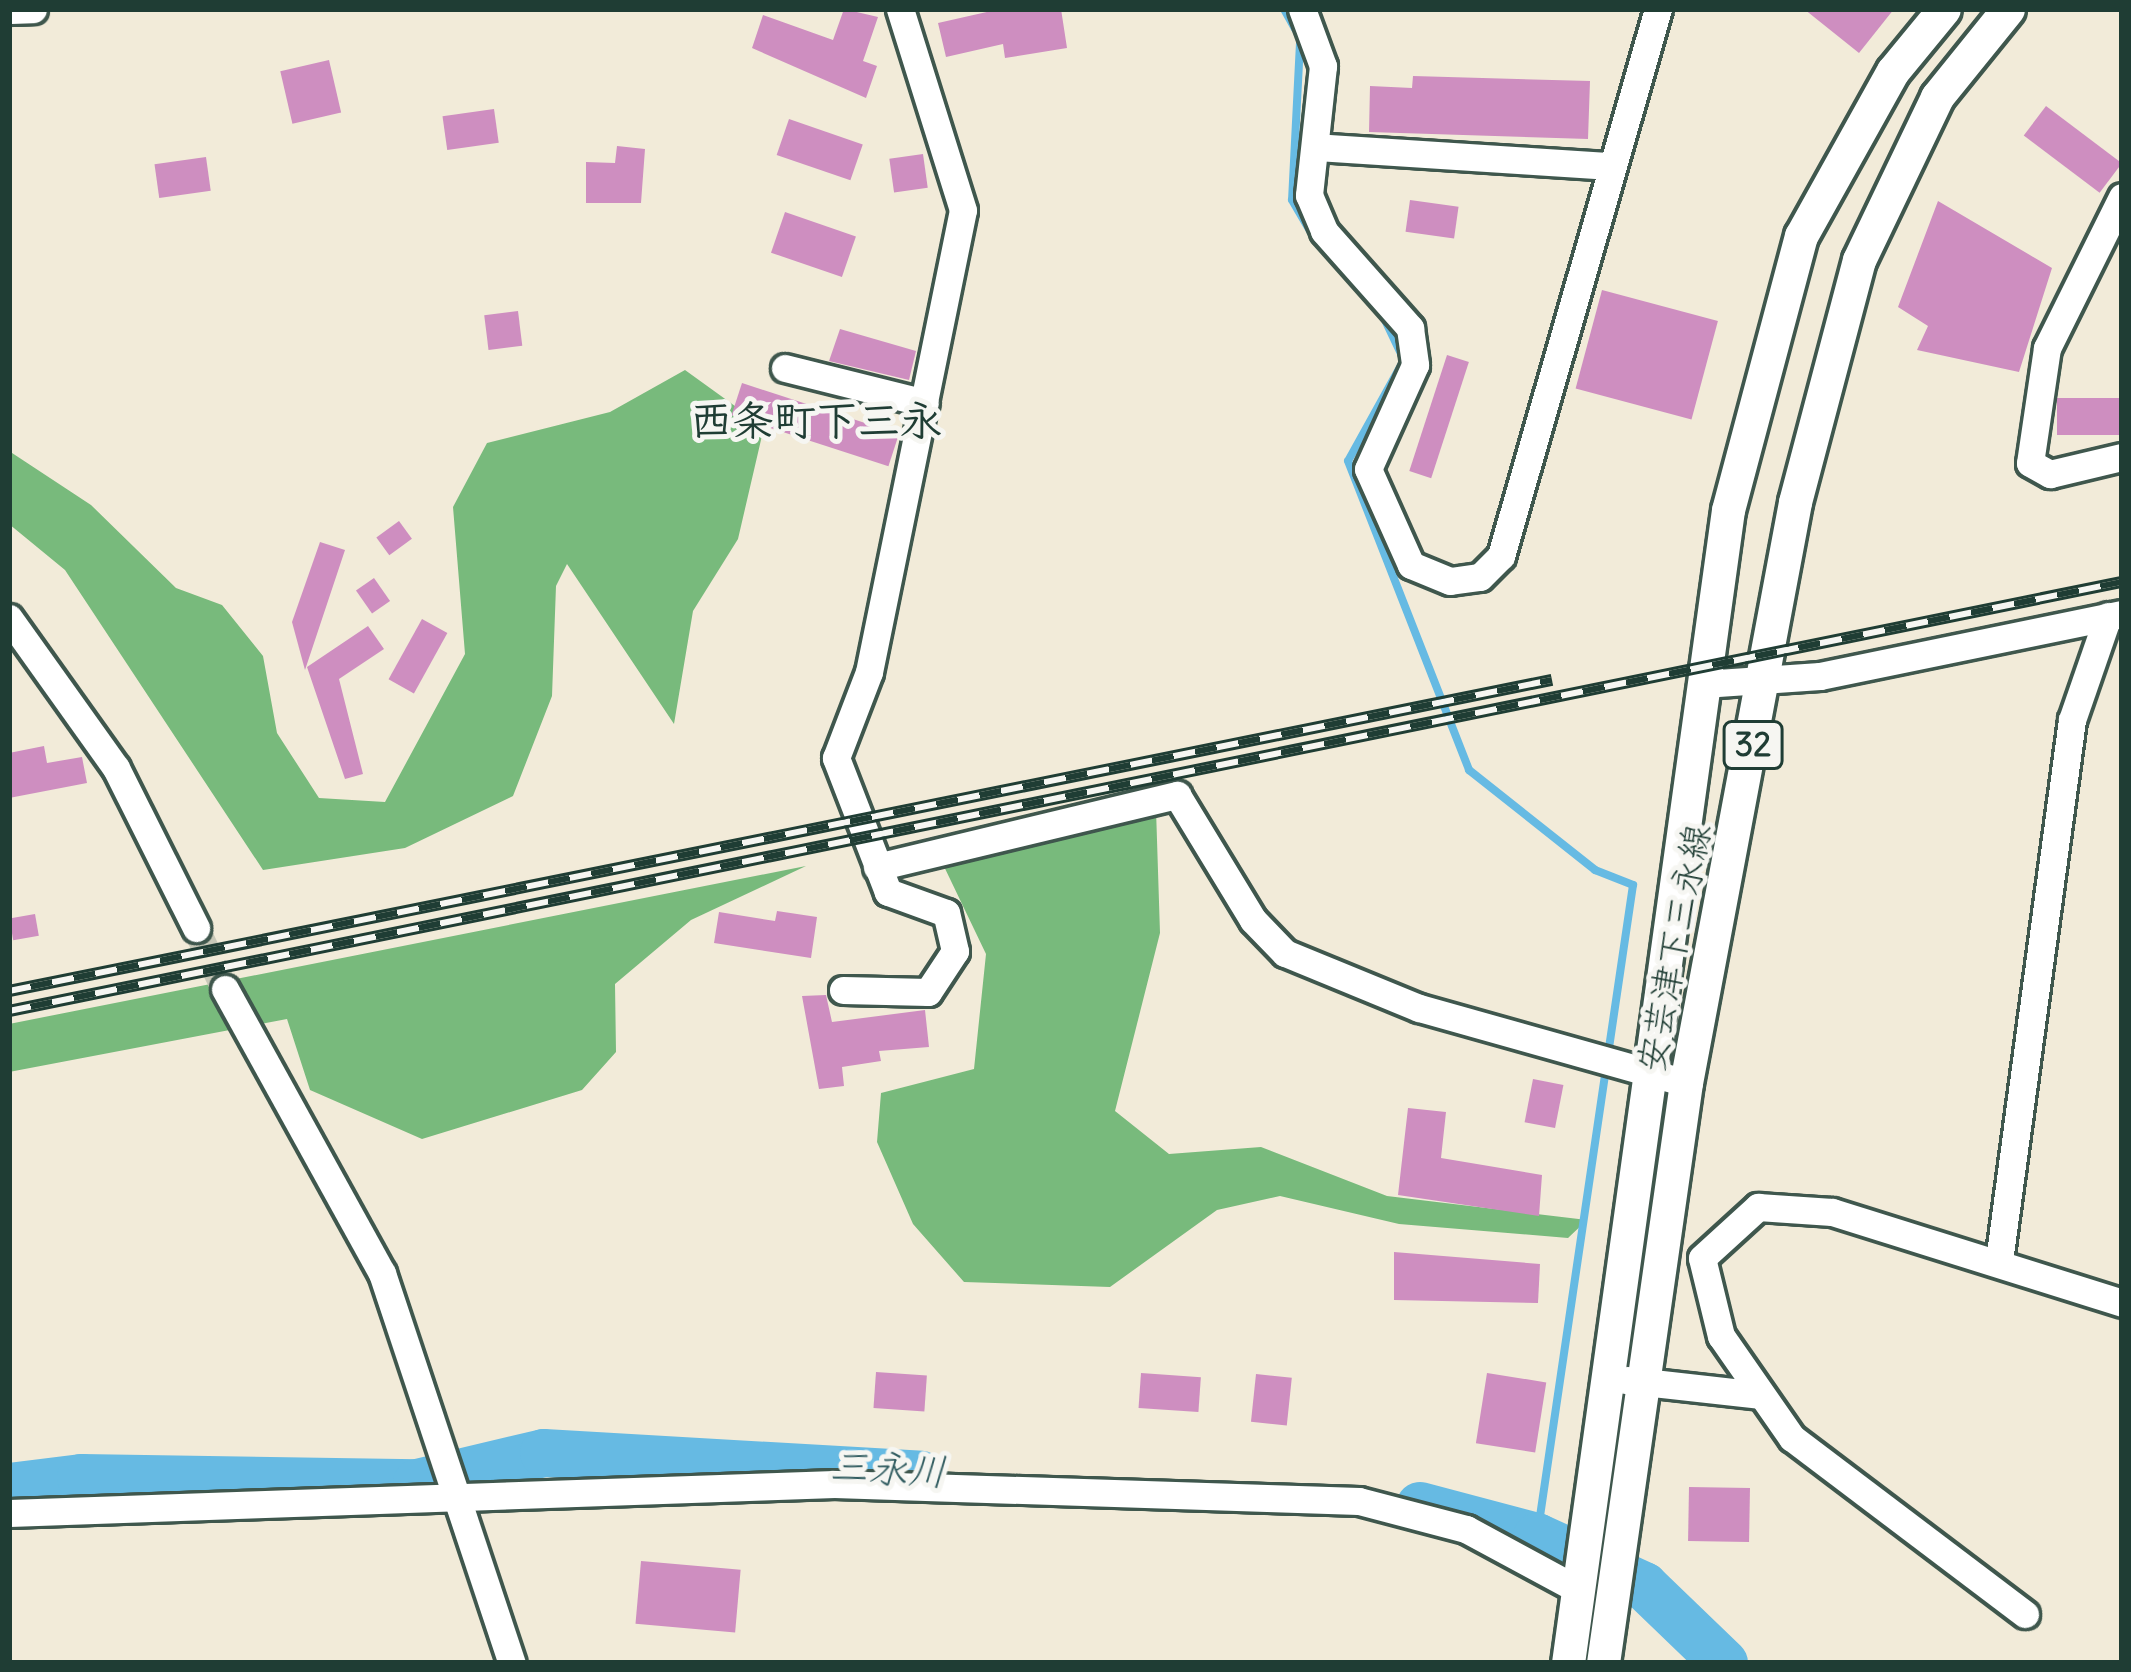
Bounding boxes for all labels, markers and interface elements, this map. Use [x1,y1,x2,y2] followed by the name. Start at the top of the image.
[690,395,942,445] district label: 西条町下三永
[1720,718,1786,772] road number: 32
[1629,820,1719,1076] street label: 安芸津下三永線
[828,1444,948,1496] water label: 三永川

